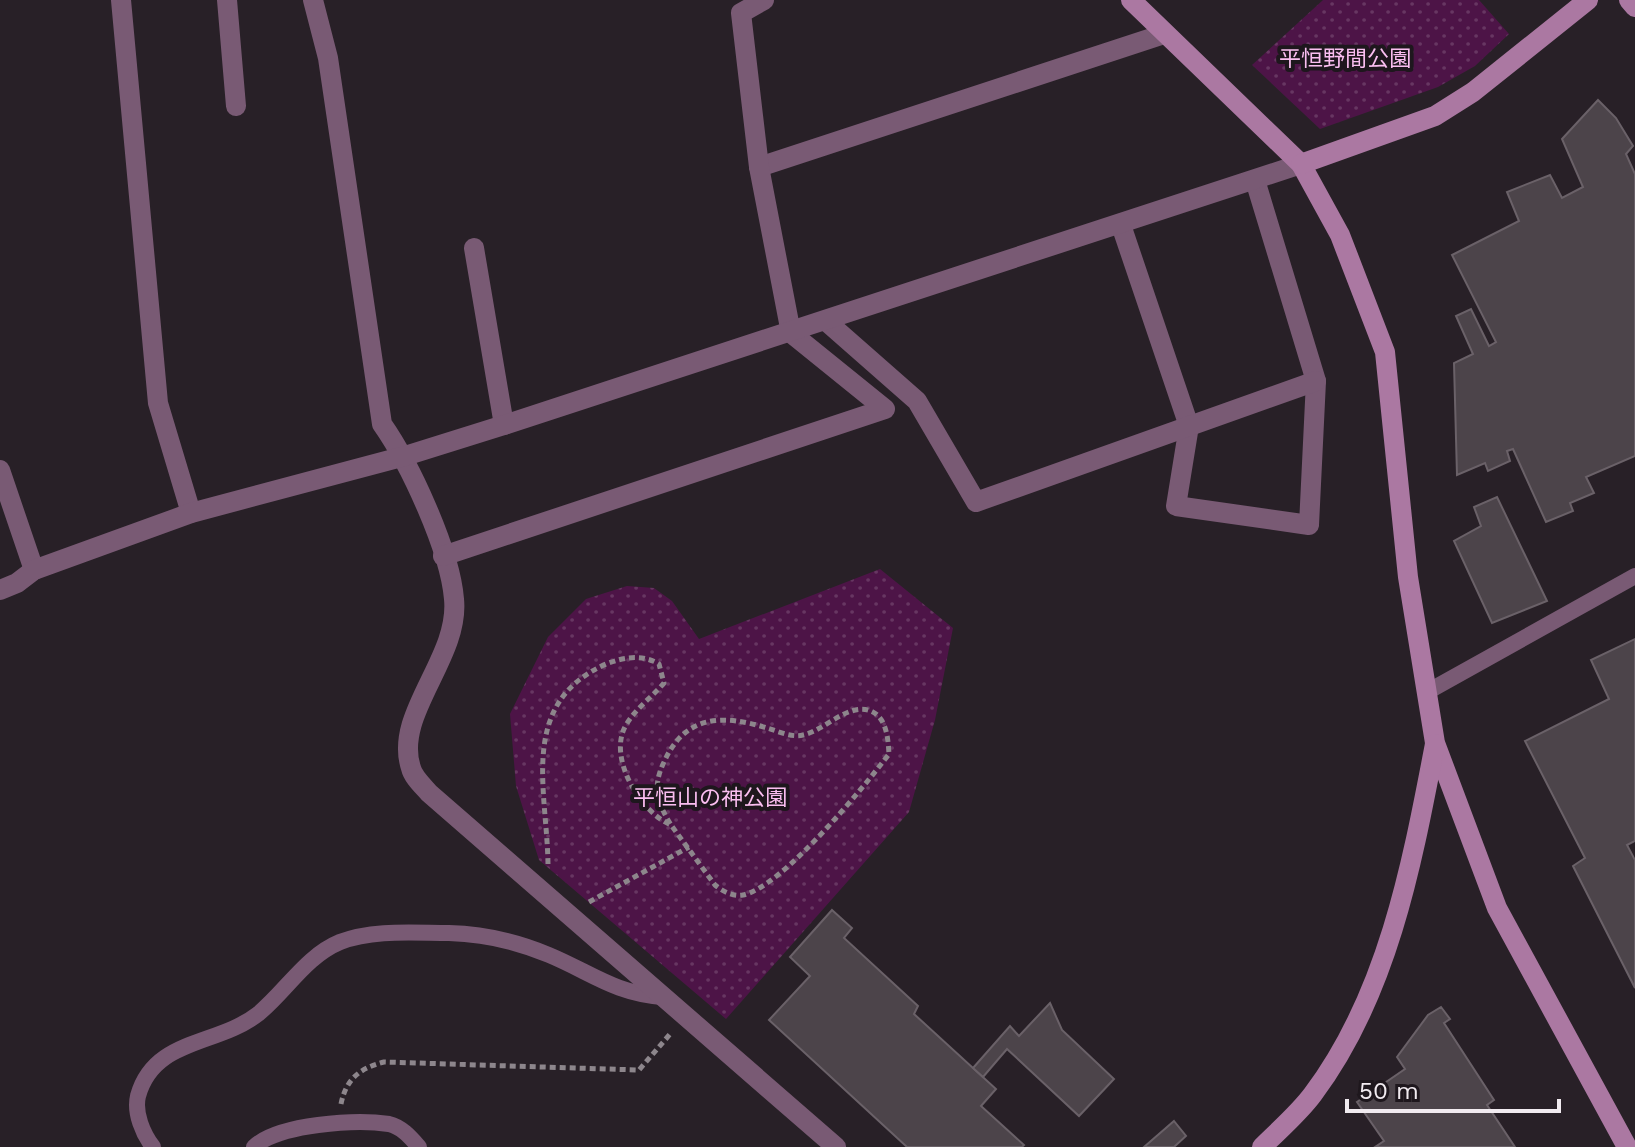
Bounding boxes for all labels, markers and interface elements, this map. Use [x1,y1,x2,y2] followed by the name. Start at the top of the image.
[1279,46,1411,71] park label: 平恒野間公園
[633,785,787,810] park label: 平恒山の神公園
[1347,1063,1559,1113] scale bar
[1359,1077,1419,1105] text: 50 m

